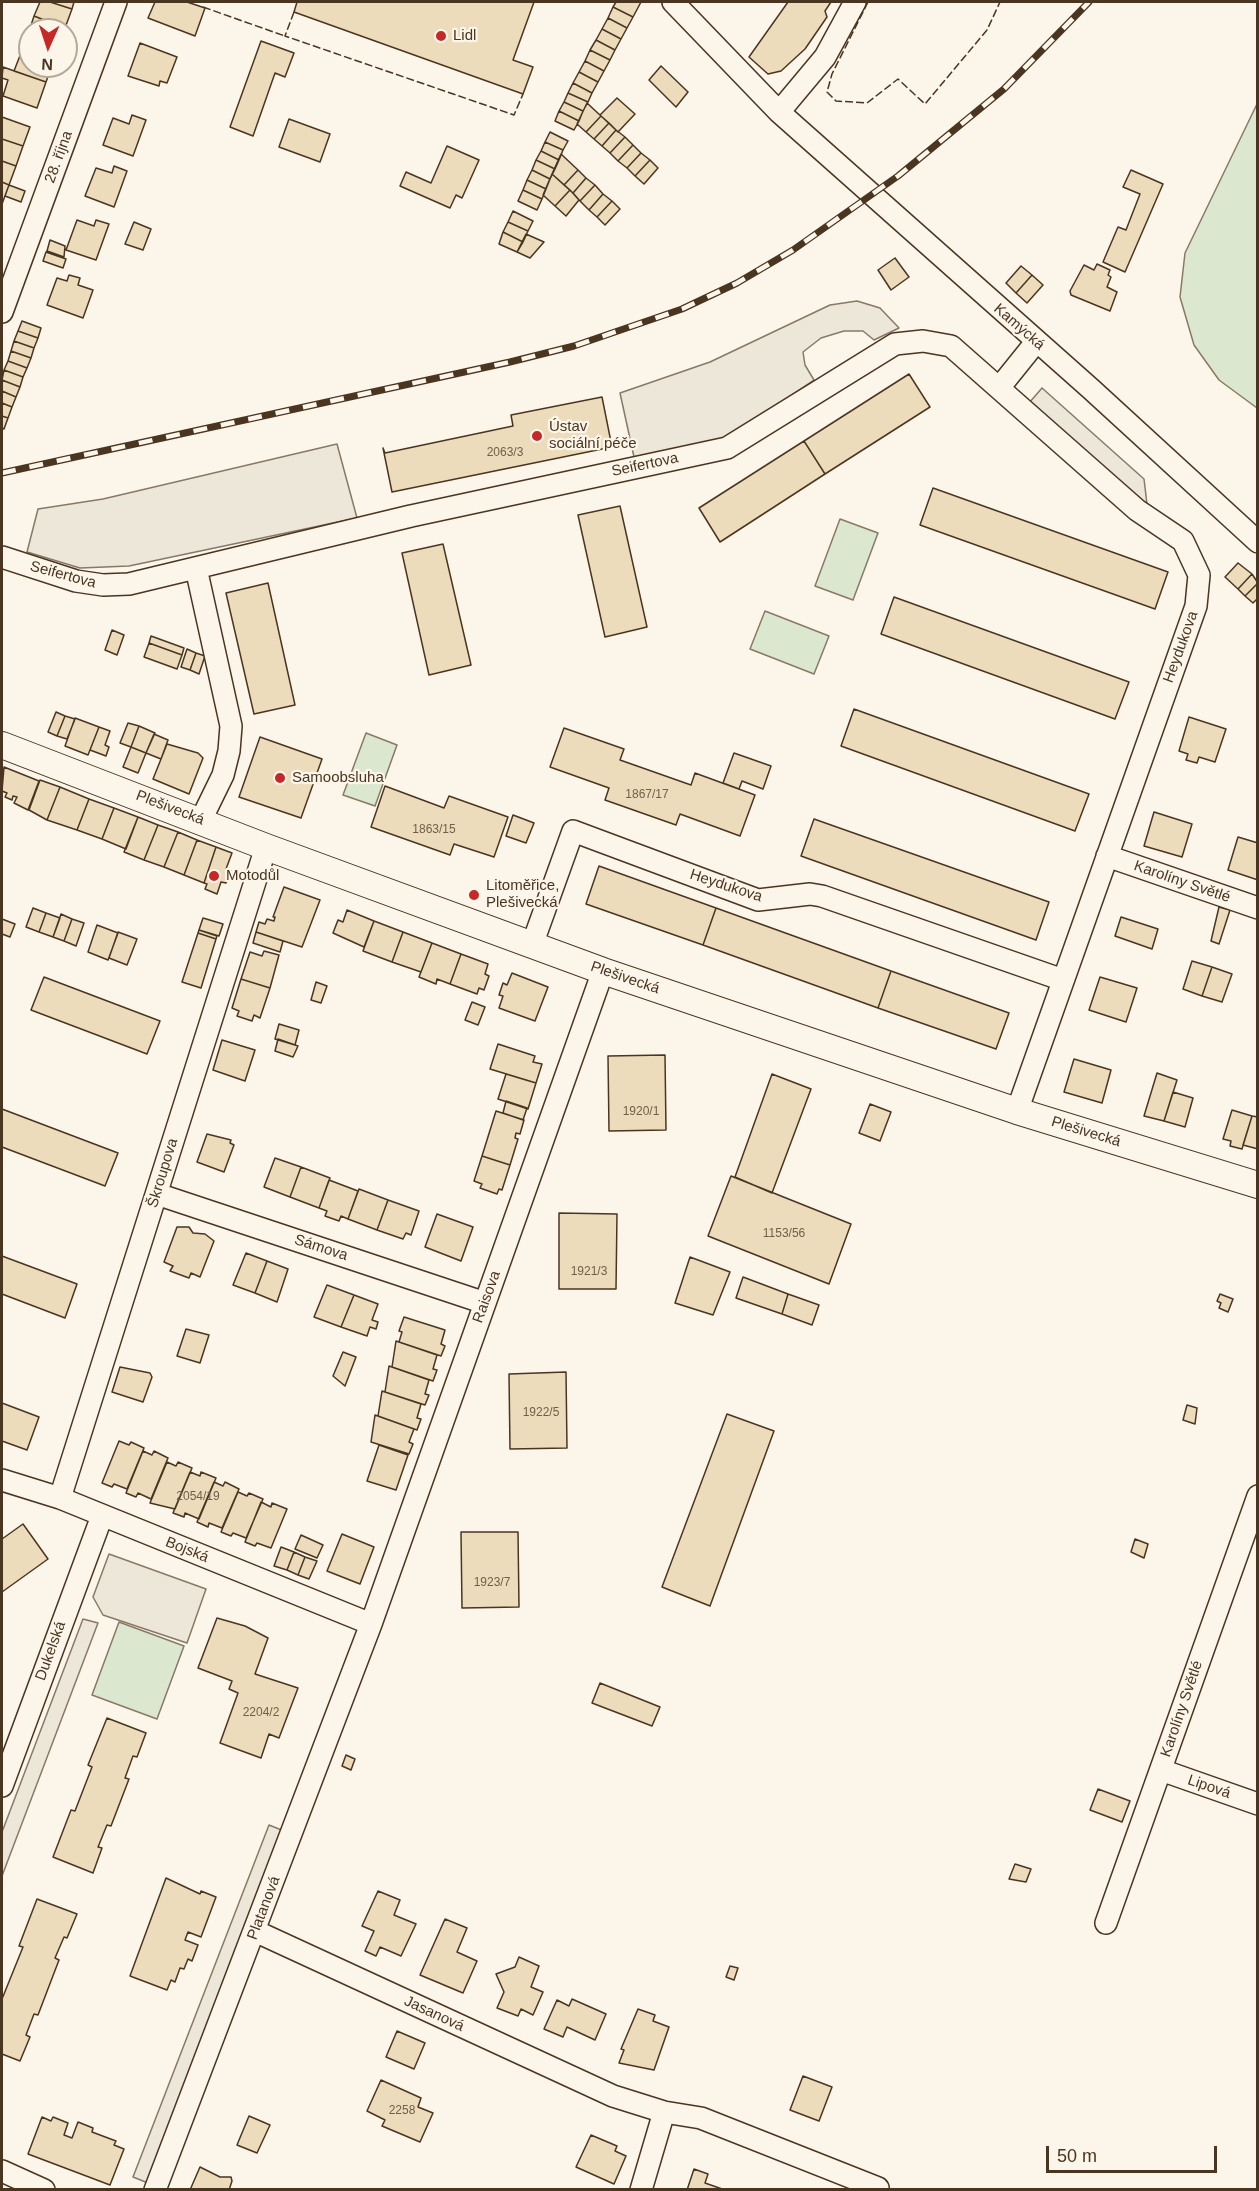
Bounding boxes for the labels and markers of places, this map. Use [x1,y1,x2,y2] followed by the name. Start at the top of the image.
[453,27,476,45] place label: Lidl
[434,29,448,43] marker: Lidl
[549,418,637,453] place label: Ústav sociální péče
[530,429,544,443] marker: Ústav sociální péče
[292,769,384,787] place label: Samoobsluha
[273,771,287,785] marker: Samoobsluha
[226,867,279,885] place label: Motodůl
[207,869,221,883] marker: Motodůl
[486,877,559,912] place label: Litoměřice, Plešivecká
[467,888,481,902] marker: Litoměřice, Plešivecká

